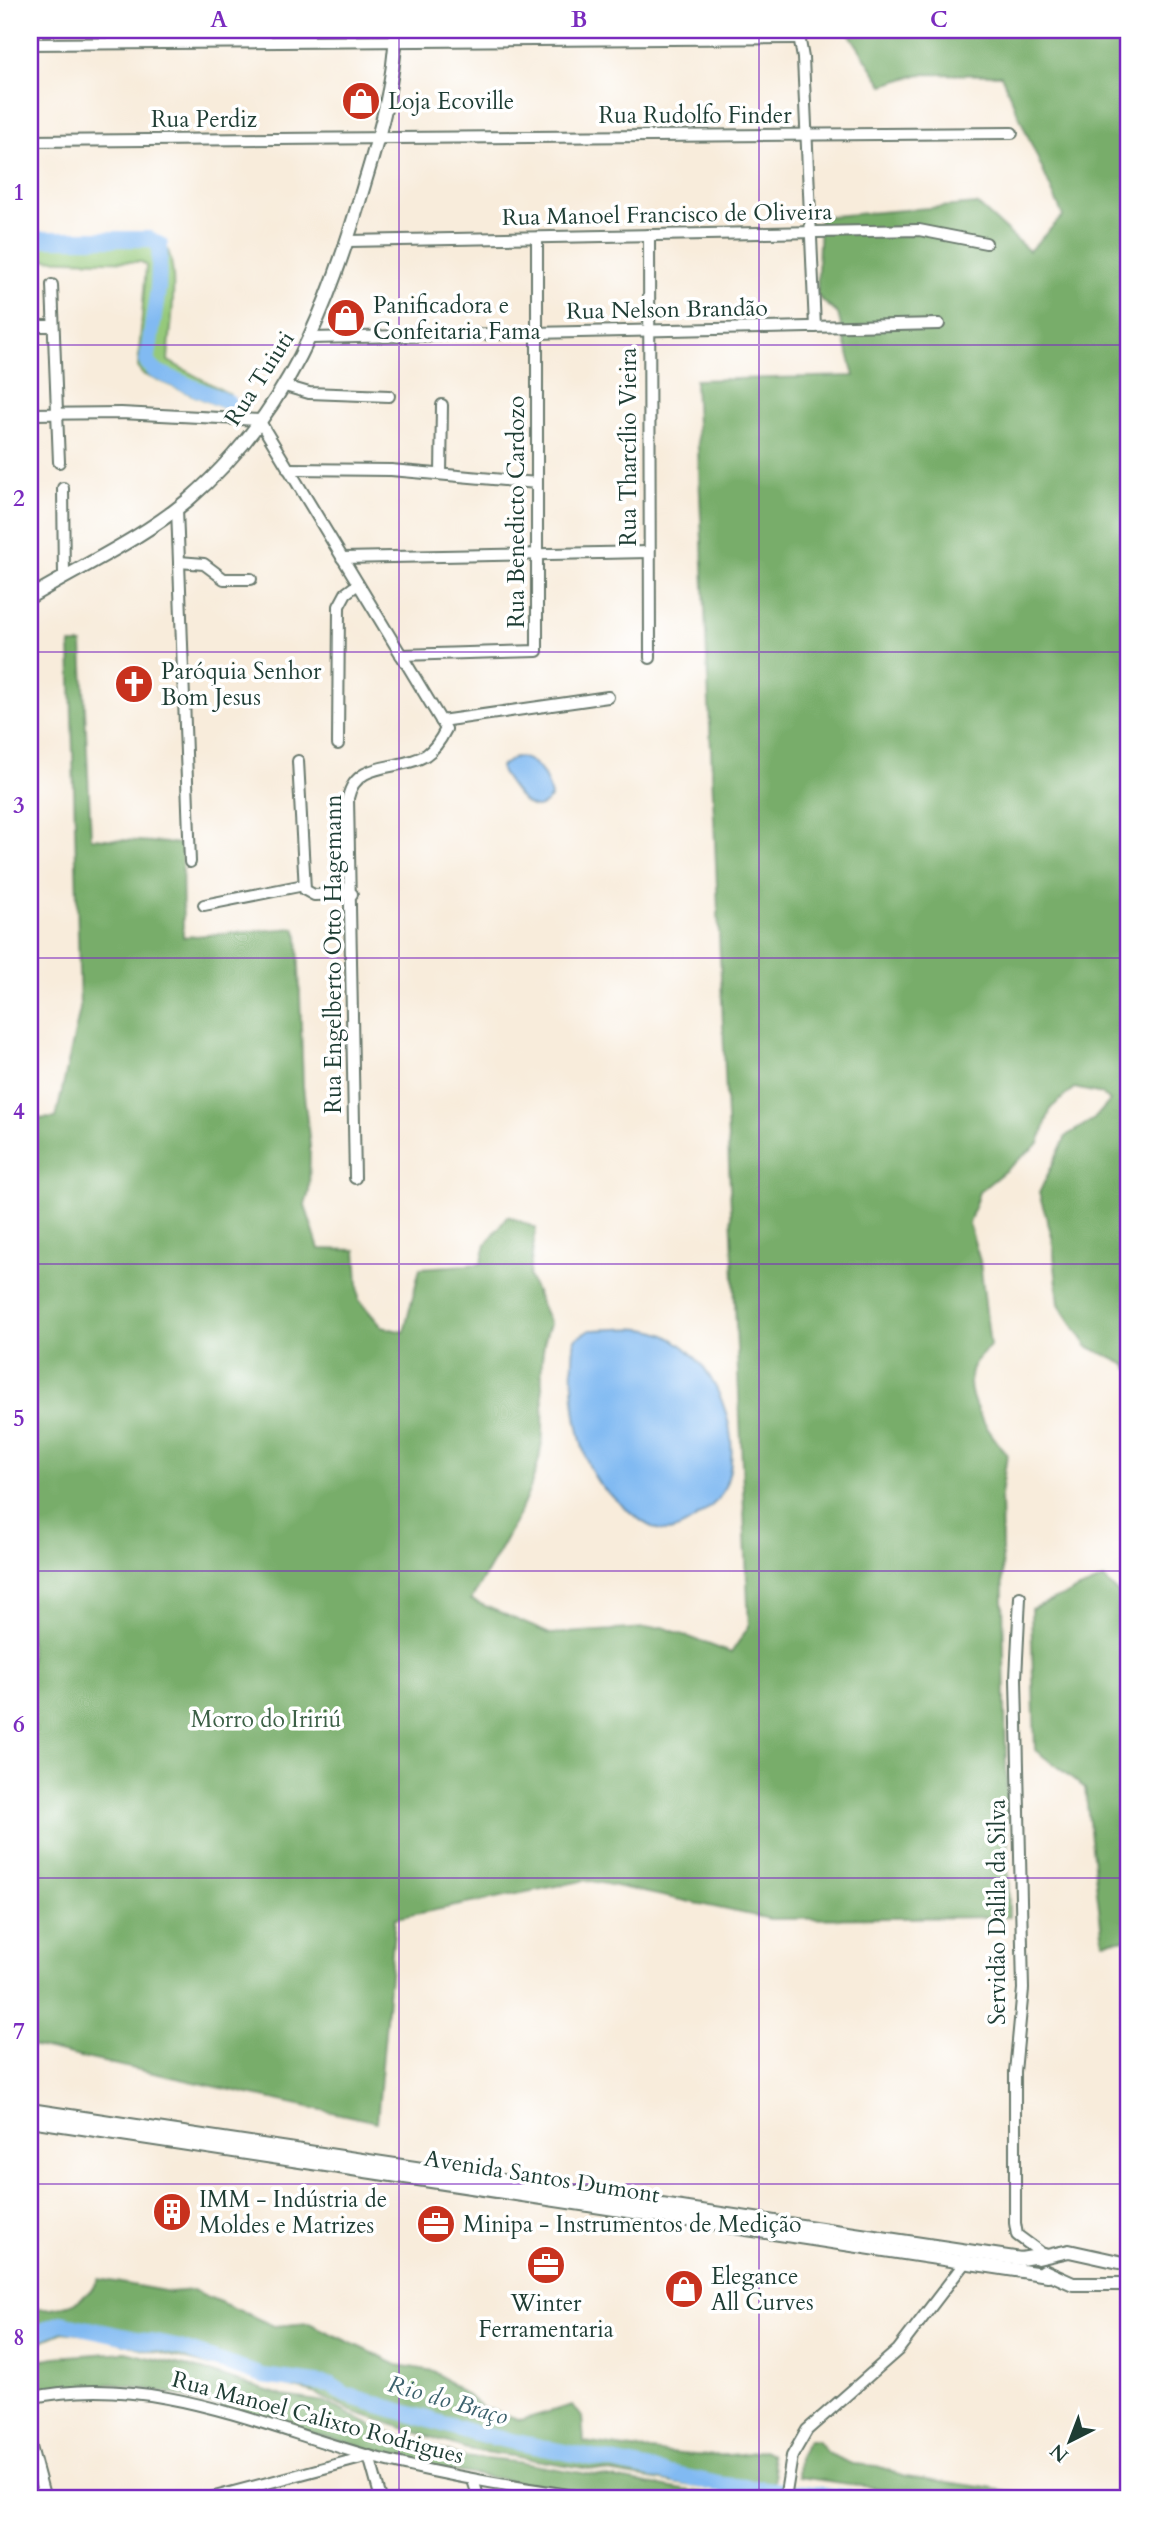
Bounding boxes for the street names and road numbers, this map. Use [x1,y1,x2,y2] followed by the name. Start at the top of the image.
[598,100,792,131] street label: Rua Rudolfo Finder
[151,104,257,135] street label: Rua Perdiz
[502,196,833,233] street label: Rua Manoel Francisco de Oliveira
[566,292,768,327] street label: Rua Nelson Brandão
[217,325,302,432] street label: Rua Tuiuti
[613,347,644,547] street label: Rua Tharcílio Vieira
[501,396,532,628] street label: Rua Benedicto Cardozo
[318,794,349,1114] street label: Rua Engelberto Otto Hagemann
[982,1799,1013,2025] street label: Servidão Dalila da Silva
[422,2143,662,2210] street label: Avenida Santos Dumont
[169,2364,467,2471] street label: Rua Manoel Calixto Rodrigues

